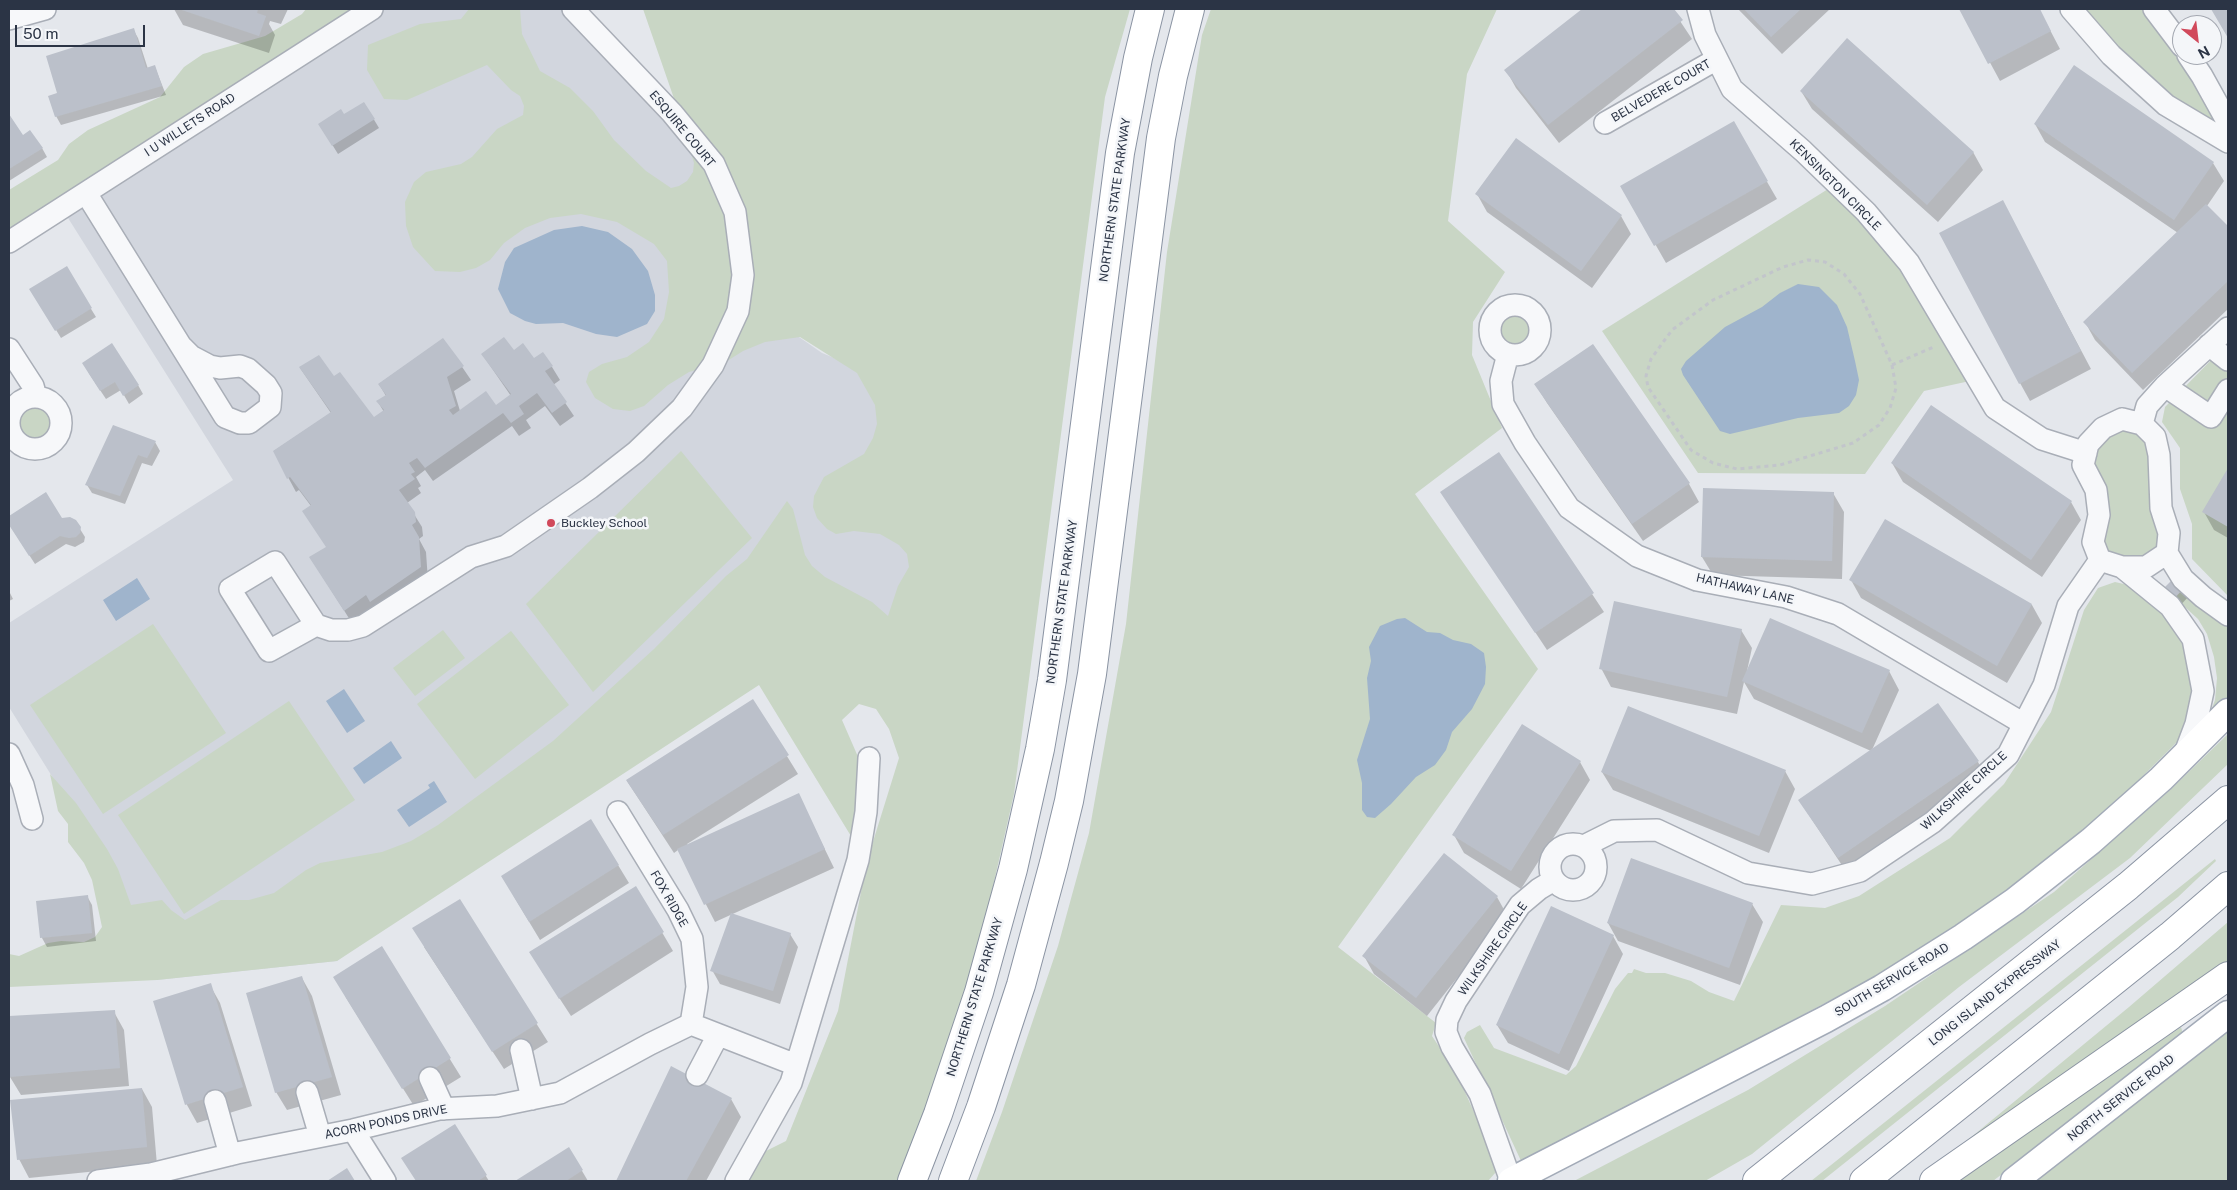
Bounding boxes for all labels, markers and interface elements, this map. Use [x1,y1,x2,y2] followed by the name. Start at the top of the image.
[18,15,148,47] scale bar
[2172,15,2222,65] north arrow
[23,25,58,42] text: 50 m
[2195,43,2212,62] text: N
[1609,57,1713,125] street label: BELVEDERE COURT
[646,88,718,170] street label: ESQUIRE COURT
[142,90,238,160] street label: I U WILLETS ROAD
[1096,117,1134,283] street label: NORTHERN STATE PARKWAY
[1786,136,1884,234] street label: KENSINGTON CIRCLE
[561,516,647,530] place label: Buckley School
[545,517,557,529] marker: Buckley School
[1043,519,1081,685] street label: NORTHERN STATE PARKWAY
[1695,571,1795,607] street label: HATHAWAY LANE
[1918,749,2010,833] street label: WILKSHIRE CIRCLE
[647,868,691,930] street label: FOX RIDGE
[1455,899,1531,999] street label: WILKSHIRE CIRCLE
[944,916,1006,1078] street label: NORTHERN STATE PARKWAY
[1926,937,2064,1049] street label: LONG ISLAND EXPRESSWAY
[1832,940,1952,1020] street label: SOUTH SERVICE ROAD
[2065,1052,2177,1144] street label: NORTH SERVICE ROAD
[323,1102,449,1142] street label: ACORN PONDS DRIVE

